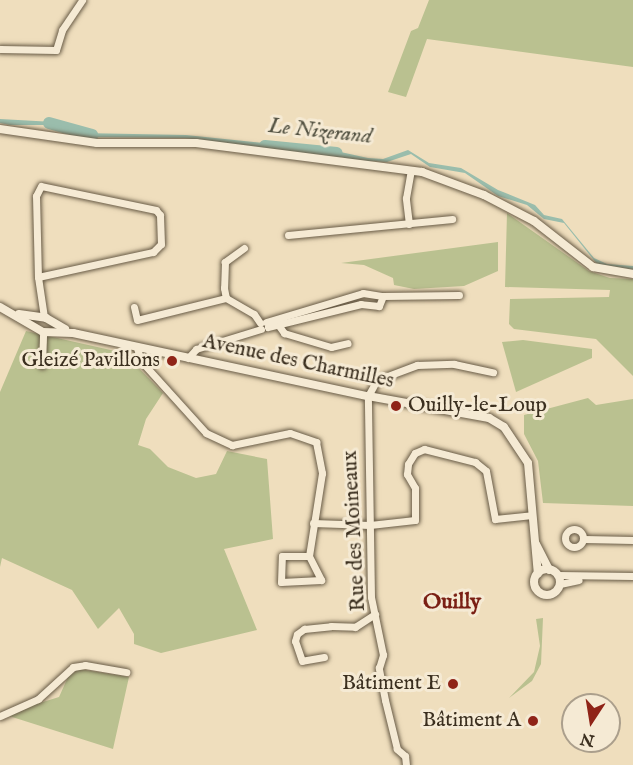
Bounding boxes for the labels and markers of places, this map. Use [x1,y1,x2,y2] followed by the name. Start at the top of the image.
[21,348,160,374] place label: Gleizé Pavillons
[165,354,179,368] marker: Gleizé Pavillons
[408,393,547,419] place label: Ouilly-le-Loup
[389,399,403,413] marker: Ouilly-le-Loup
[342,671,441,697] place label: Bâtiment E
[446,677,460,691] marker: Bâtiment E
[422,708,521,734] place label: Bâtiment A
[526,714,540,728] marker: Bâtiment A

